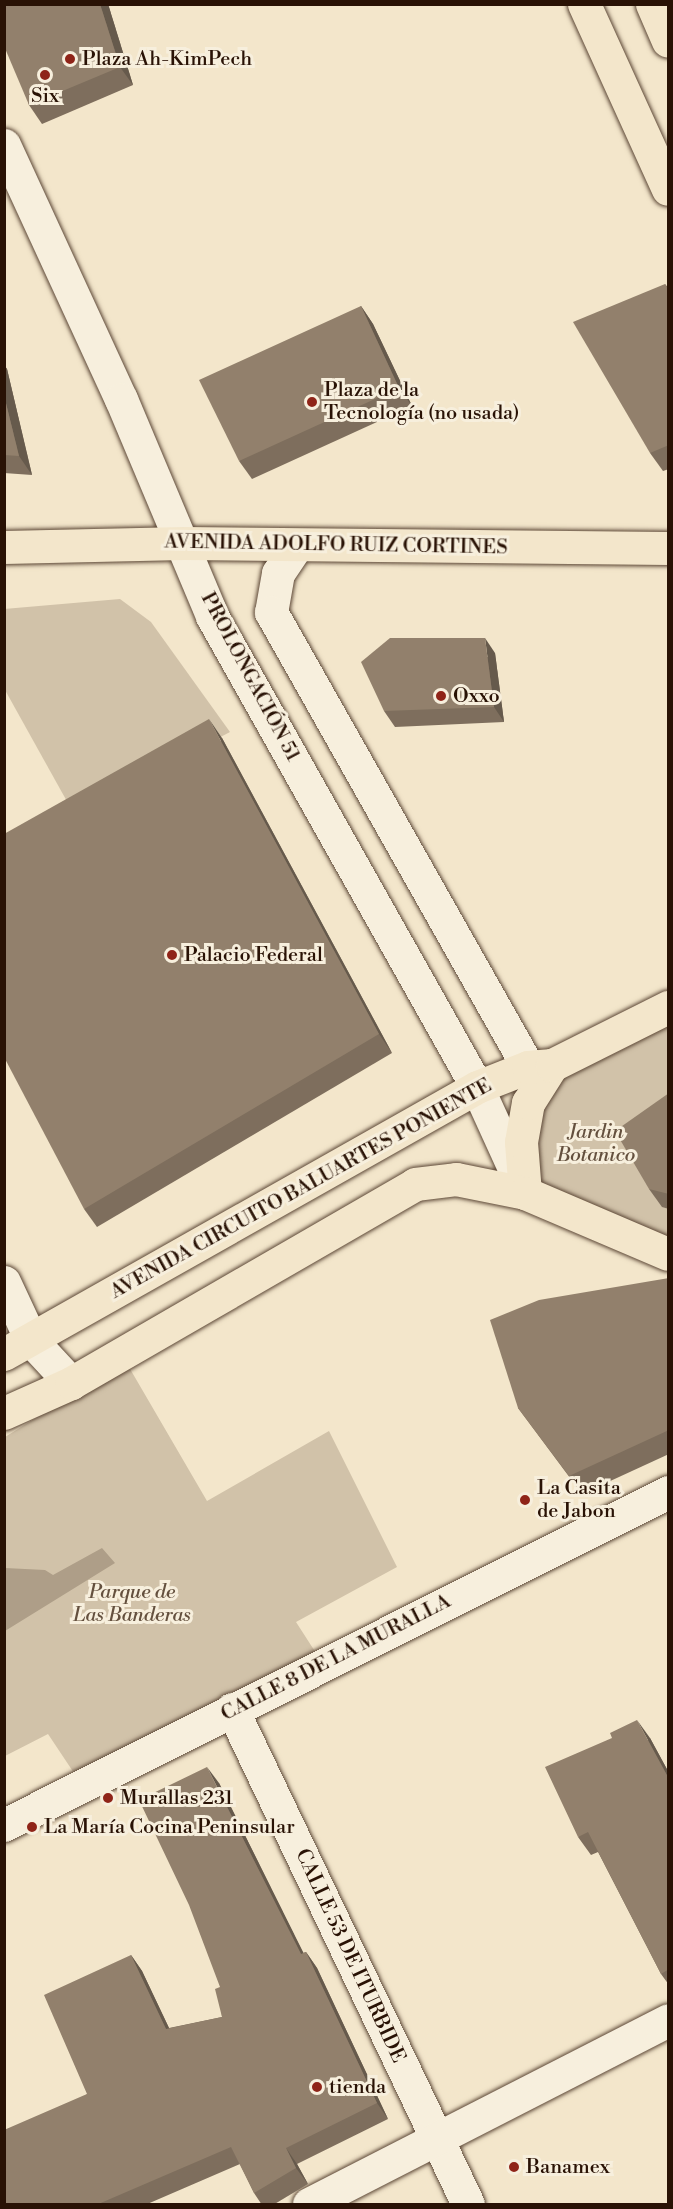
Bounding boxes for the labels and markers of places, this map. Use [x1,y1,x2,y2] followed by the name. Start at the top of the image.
[82,47,252,71] place label: Plaza Ah-KimPech
[63,52,77,66] marker: Plaza Ah-KimPech
[38,68,52,82] marker: Six
[31,84,59,108] place label: Six
[324,378,519,425] place label: Plaza de la Tecnología (no usada)
[305,395,319,409] marker: Plaza de la Tecnología (no usada)
[453,684,500,708] place label: Oxxo
[434,689,448,703] marker: Oxxo
[184,943,323,967] place label: Palacio Federal
[165,948,179,962] marker: Palacio Federal
[537,1476,621,1523] place label: La Casita de Jabon
[518,1493,532,1507] marker: La Casita de Jabon
[120,1786,233,1810] place label: Murallas 231
[101,1791,115,1805] marker: Murallas 231
[44,1815,295,1839] place label: La María Cocina Peninsular
[25,1820,39,1834] marker: La María Cocina Peninsular
[329,2075,386,2099] place label: tienda
[310,2080,324,2094] marker: tienda
[526,2155,610,2179] place label: Banamex
[507,2160,521,2174] marker: Banamex

